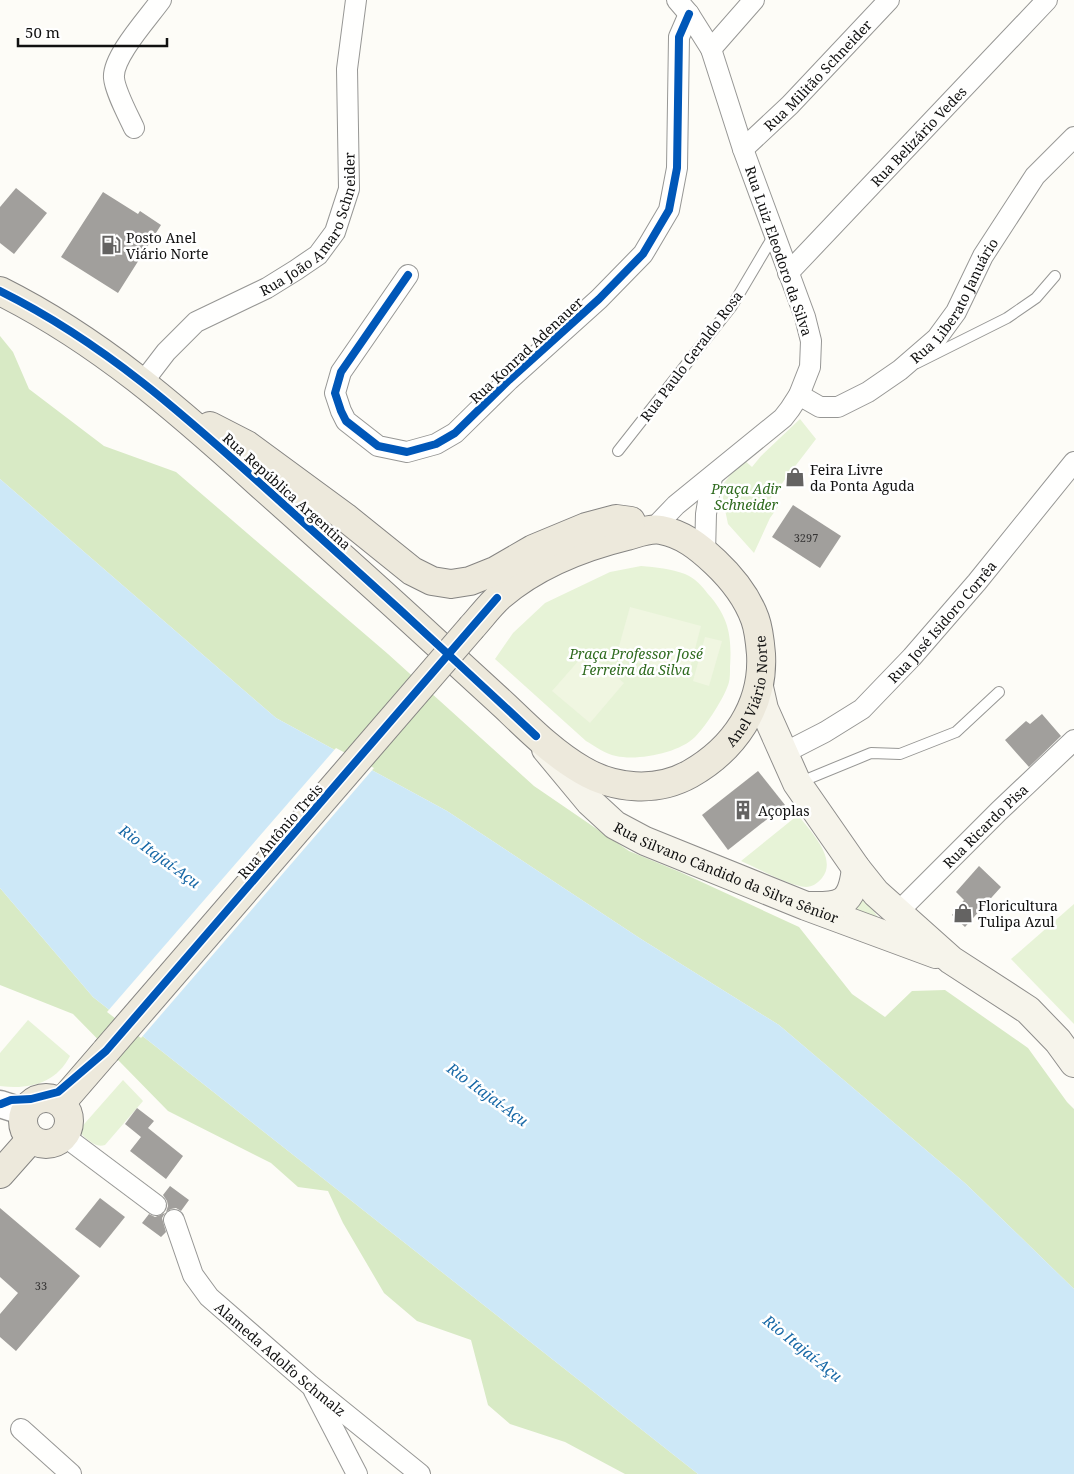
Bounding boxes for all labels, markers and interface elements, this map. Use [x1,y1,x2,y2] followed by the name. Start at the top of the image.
[18,15,166,47] scale bar
[759,15,876,135] street label: Rua Militão Schneider
[25,22,60,42] text: 50 m
[866,82,970,190] street label: Rua Belizário Vedes
[256,152,359,300] street label: Rua João Amaro Schneider
[741,163,817,339] street label: Rua Luiz Eleodoro da Silva
[126,228,208,263] place label: Posto Anel Viário Norte
[100,234,122,256] fuel station icon: Posto Anel Viário Norte
[906,234,1002,367] street label: Rua Liberato Januário
[636,287,746,425] street label: Rua Paulo Geraldo Rosa
[465,292,587,407] street label: Rua Konrad Adenauer
[219,428,355,554] street label: Rua República Argentina
[810,460,915,495] place label: Feira Livre da Ponta Aguda
[784,466,806,488] shop icon: Feira Livre da Ponta Aguda
[710,479,782,514] park label: Praça Adir Schneider
[794,530,818,545] house number: 3297
[883,556,1000,687] street label: Rua José Isidoro Corrêa
[721,634,771,750] street label: Anel Viário Norte
[568,644,704,679] park label: Praça Professor José Ferreira da Silva
[233,779,327,883] street label: Rua Antônio Treis
[938,779,1032,872] street label: Rua Ricardo Pisa
[732,799,754,821] building icon: Açoplas
[758,801,810,820] place label: Açoplas
[611,817,842,927] street label: Rua Silvano Cândido da Silva Sênior
[115,819,205,892] water label: Rio Itajaí-Açu
[978,896,1058,931] place label: Floricultura Tulipa Azul
[952,902,974,924] shop icon: Floricultura Tulipa Azul
[443,1057,533,1130] water label: Rio Itajaí-Açu
[35,1278,47,1293] house number: 33
[211,1297,350,1420] street label: Alameda Adolfo Schmalz
[759,1310,846,1386] water label: Rio Itajaí-Açu

